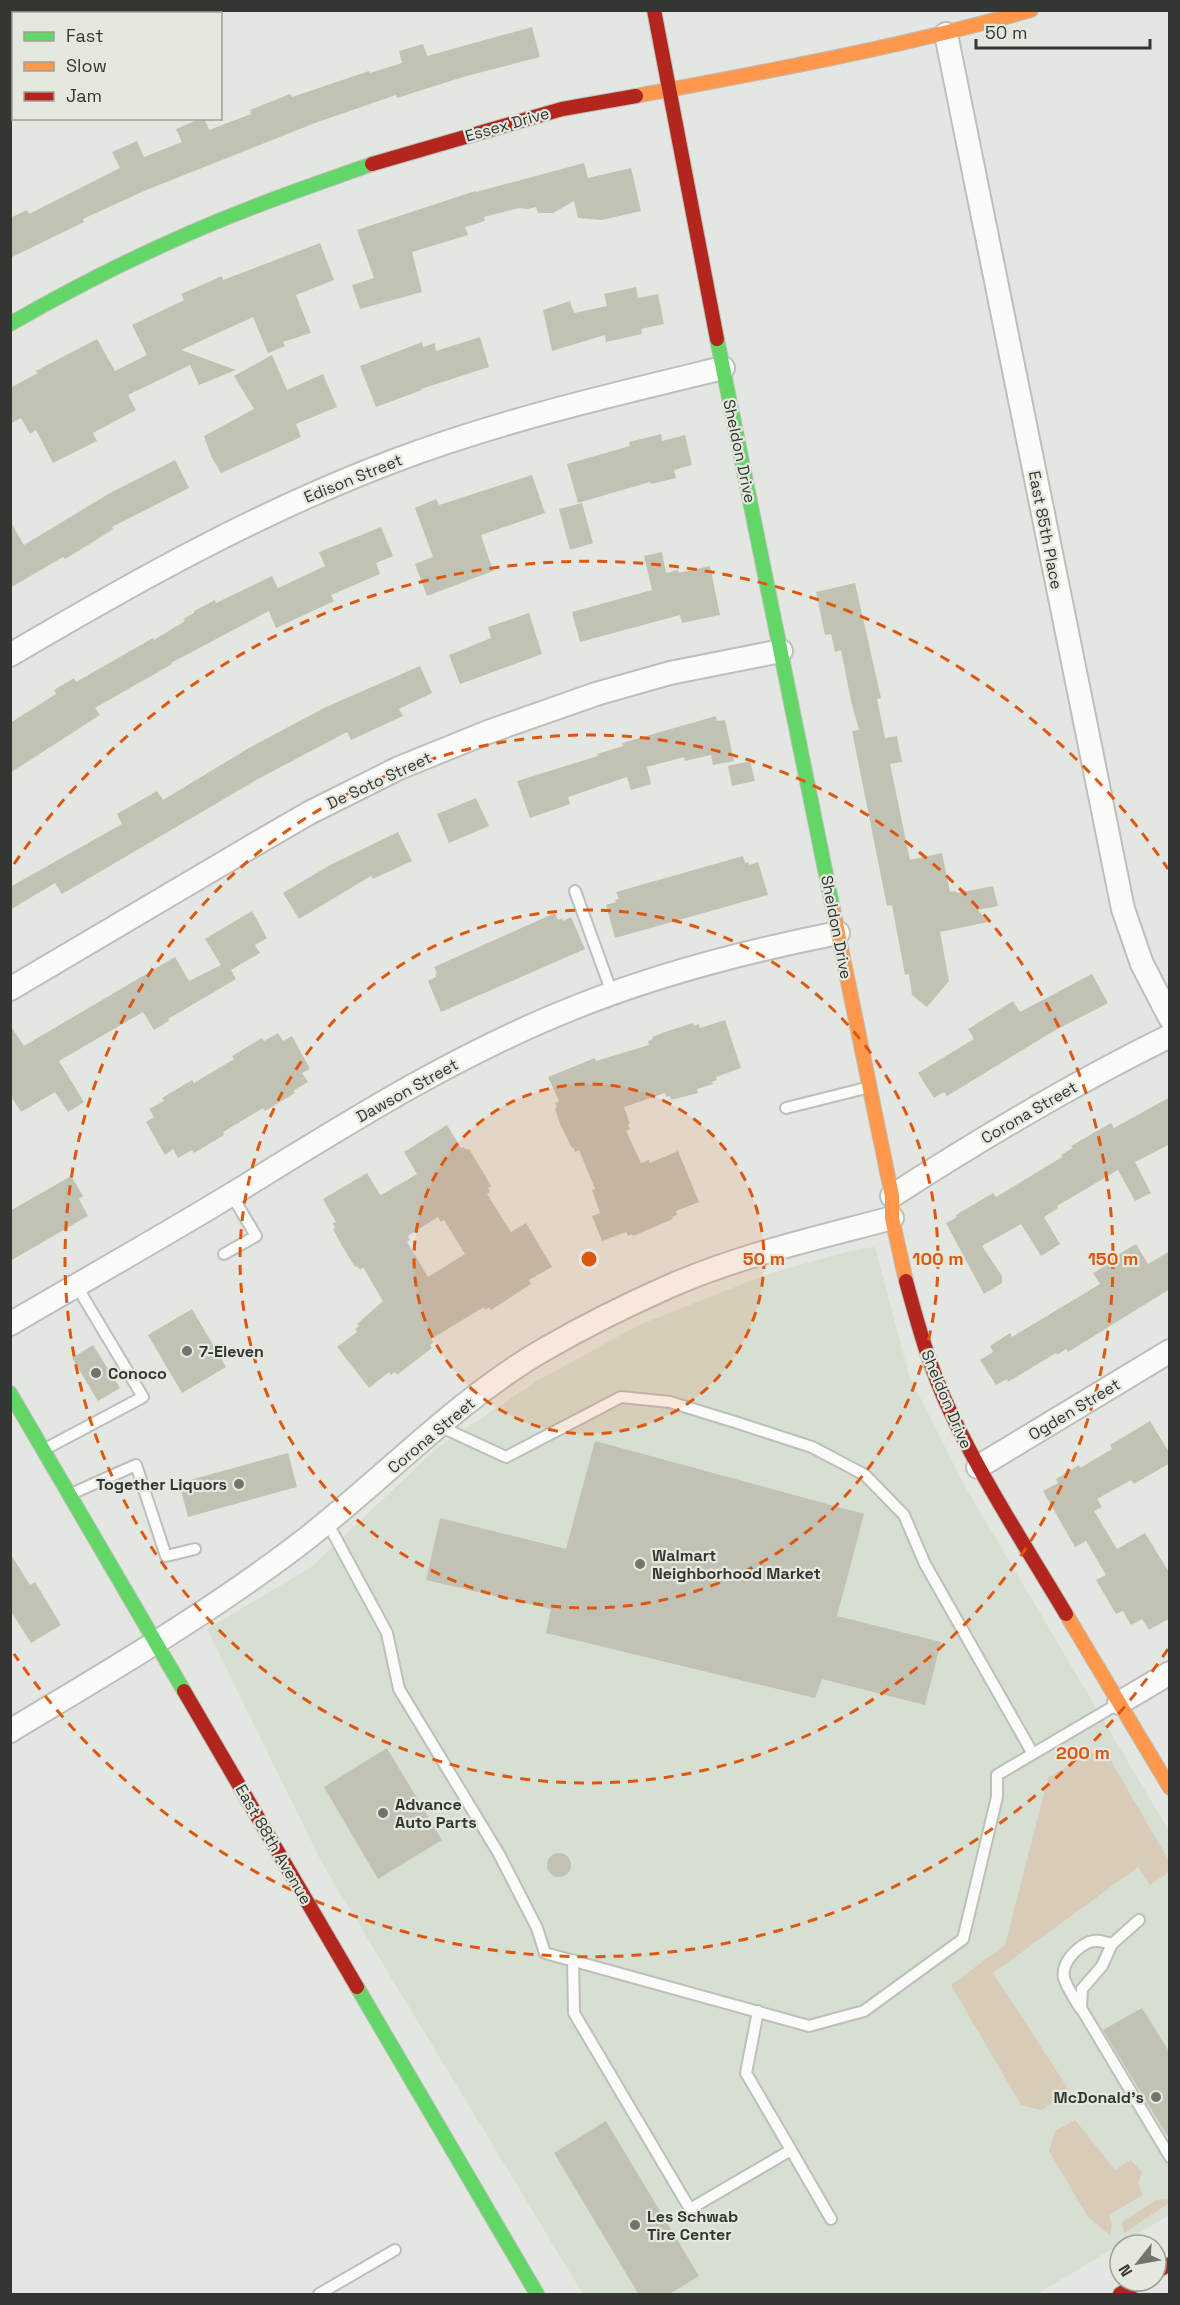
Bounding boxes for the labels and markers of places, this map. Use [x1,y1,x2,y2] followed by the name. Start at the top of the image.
[579,1249,599,1269] centre of rings
[199,1341,264,1362] place label: 7-Eleven
[180,1344,194,1358] marker: 7-Eleven
[108,1363,167,1384] place label: Conoco
[89,1366,103,1380] marker: Conoco
[96,1474,227,1495] place label: Together Liquors
[232,1477,246,1491] marker: Together Liquors
[652,1545,821,1584] place label: Walmart Neighborhood Market
[633,1557,647,1571] marker: Walmart Neighborhood Market
[395,1794,477,1833] place label: Advance Auto Parts
[376,1806,390,1820] marker: Advance Auto Parts
[1054,2087,1144,2108] place label: McDonald's
[1149,2090,1163,2104] marker: McDonald's
[647,2206,738,2245] place label: Les Schwab Tire Center
[628,2218,642,2232] marker: Les Schwab Tire Center

